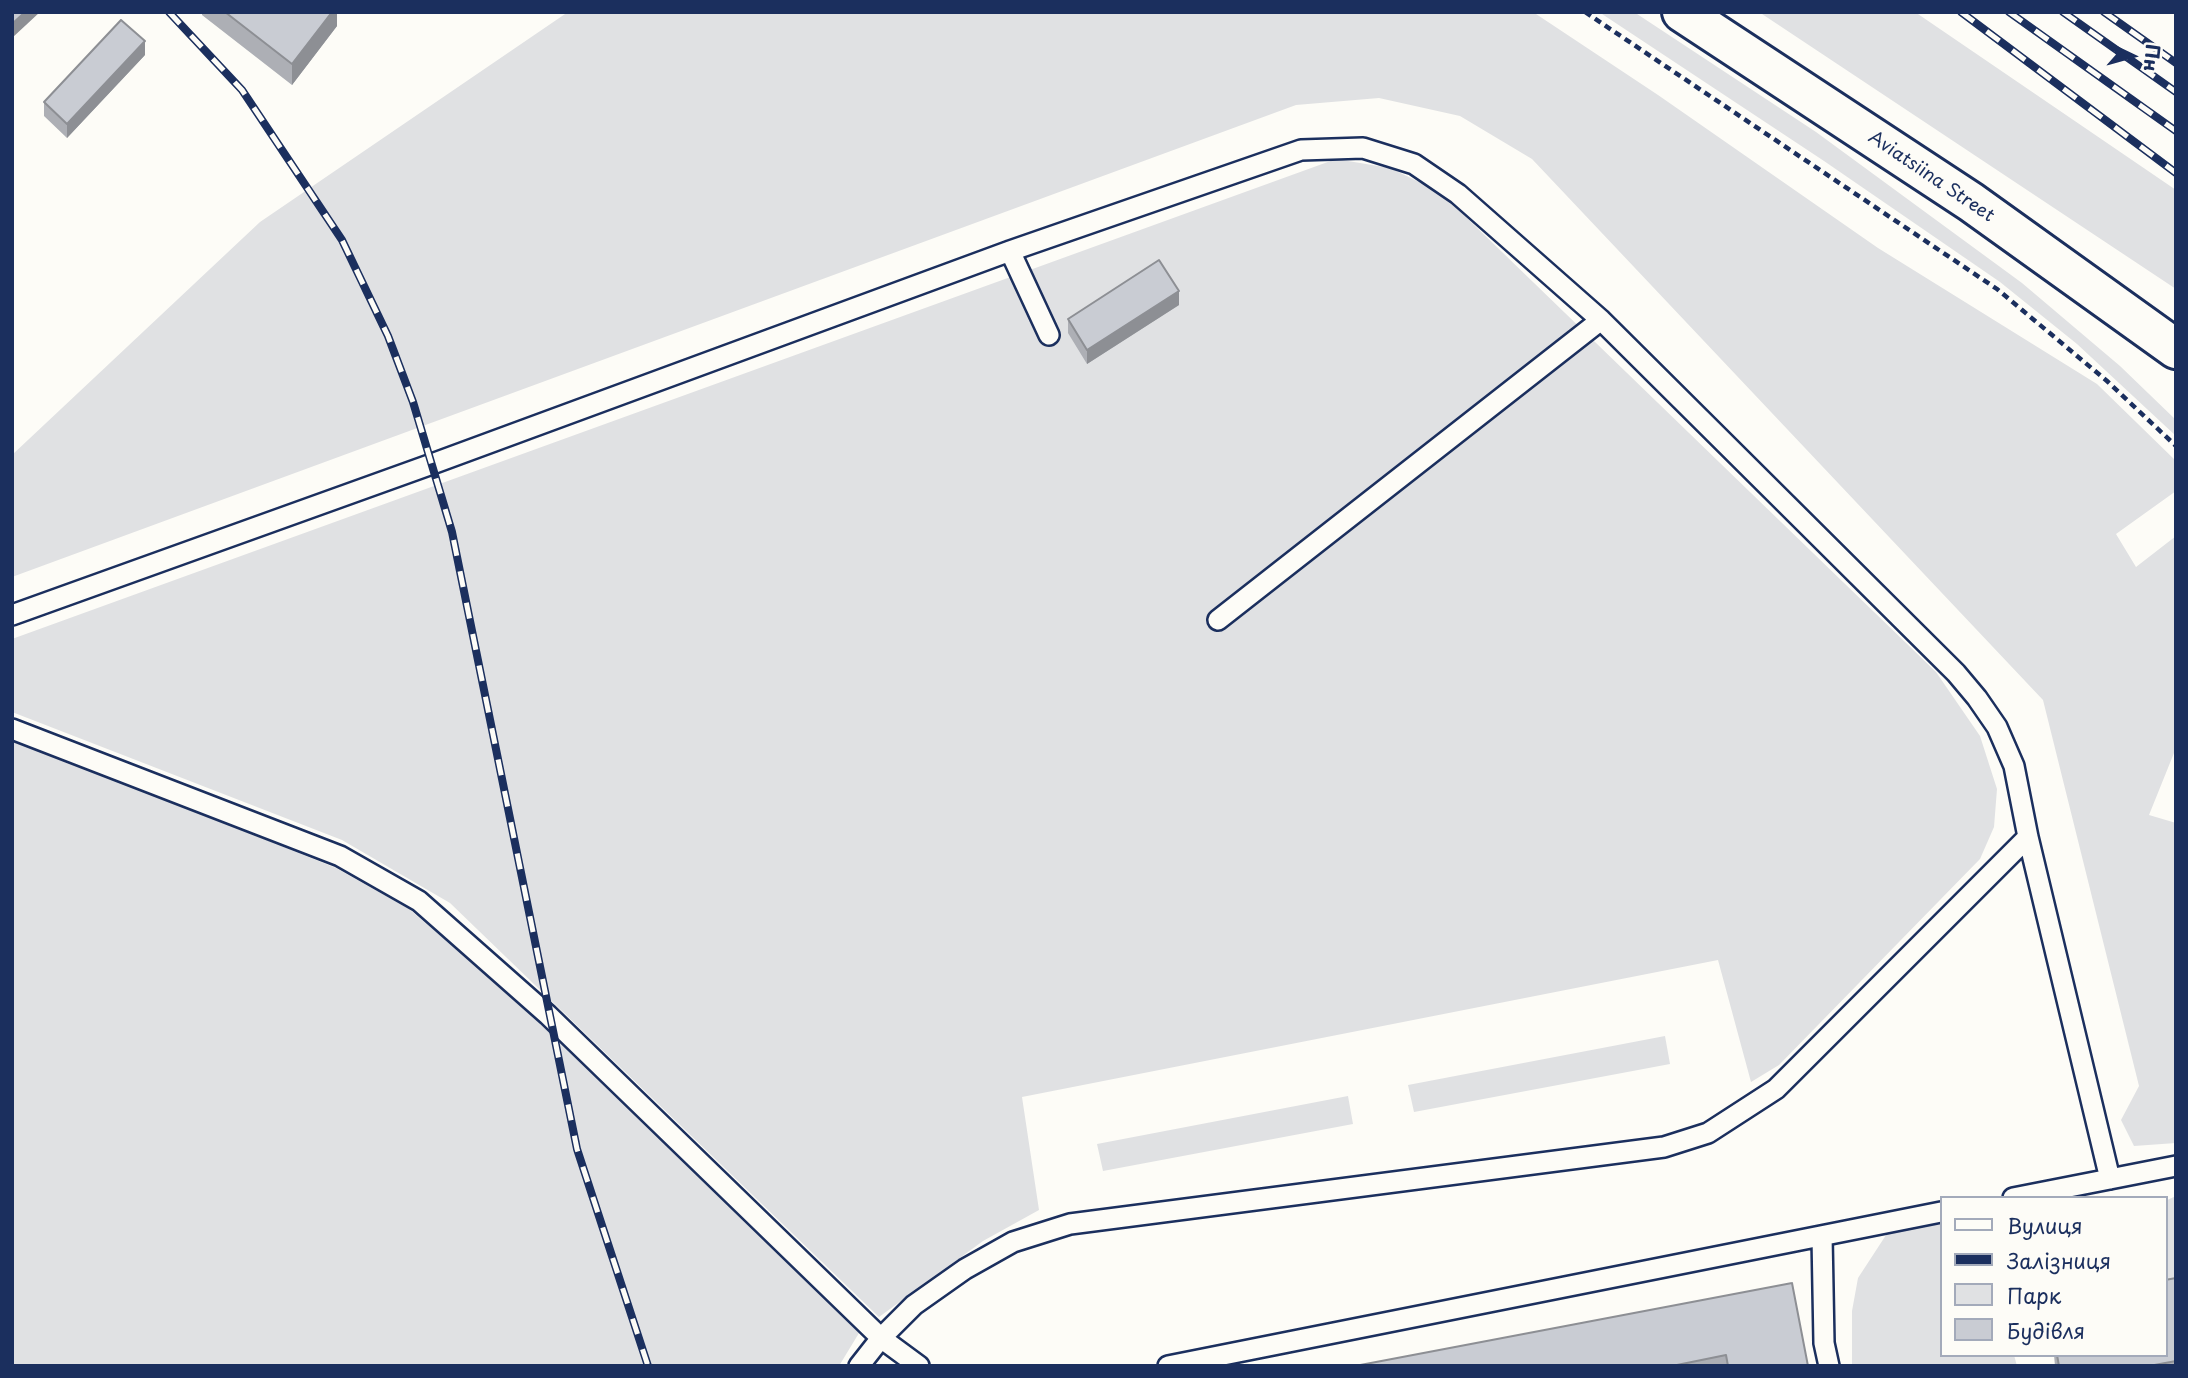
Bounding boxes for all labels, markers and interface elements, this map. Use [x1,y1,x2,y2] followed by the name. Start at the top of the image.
[2097,21,2167,91] north arrow
[2138,43,2168,73] text: Пн
[1864,127,1998,227] street label: Aviatsiina Street
[1940,1196,2167,1357] legend
[2007,1209,2083,1241] text: Вулиця
[2007,1244,2111,1276] text: Залізниця
[2007,1279,2061,1311] text: Парк
[2007,1314,2085,1346] text: Будівля

